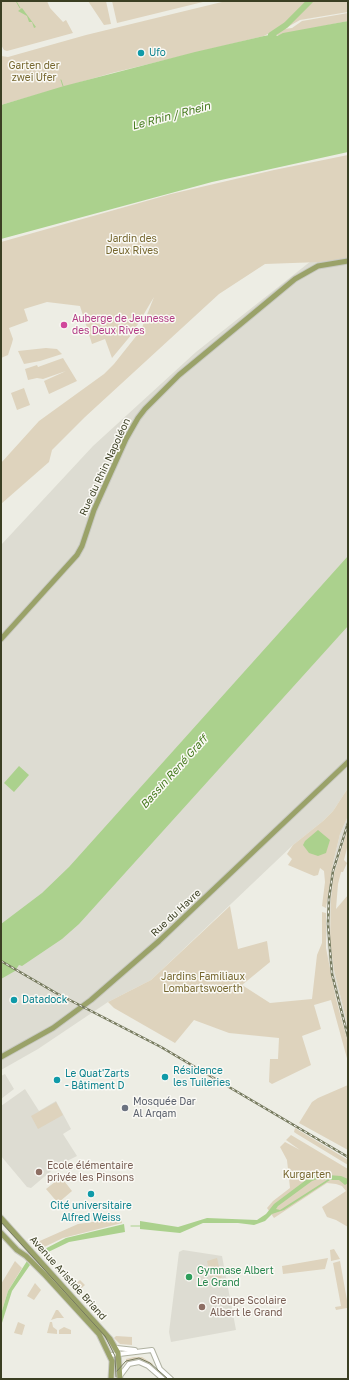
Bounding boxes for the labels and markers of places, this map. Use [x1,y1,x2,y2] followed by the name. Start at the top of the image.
[149,47,166,59] place label: Ufo
[136,48,146,58] marker: Ufo
[72,313,175,336] place label: Auberge de Jeunesse des Deux Rives
[59,320,69,330] marker: Auberge de Jeunesse des Deux Rives
[22,994,67,1006] place label: Datadock
[9,995,19,1005] marker: Datadock
[173,1065,230,1088] place label: Résidence les Tuileries
[65,1068,129,1092] place label: Le Quat'Zarts - Bâtiment D
[160,1072,170,1082] marker: Résidence les Tuileries
[52,1075,62,1085] marker: Le Quat'Zarts - Bâtiment D
[133,1096,196,1120] place label: Mosquée Dar Al Arqam
[120,1103,130,1113] marker: Mosquée Dar Al Arqam
[47,1160,134,1184] place label: Ecole élémentaire privée les Pinsons
[34,1167,44,1177] marker: Ecole élémentaire privée les Pinsons
[86,1189,96,1199] marker: Cité universitaire Alfred Weiss
[50,1200,132,1224] place label: Cité universitaire Alfred Weiss
[197,1265,274,1288] place label: Gymnase Albert Le Grand
[184,1272,194,1282] marker: Gymnase Albert Le Grand
[210,1295,286,1318] place label: Groupe Scolaire Albert le Grand
[197,1302,207,1312] marker: Groupe Scolaire Albert le Grand

